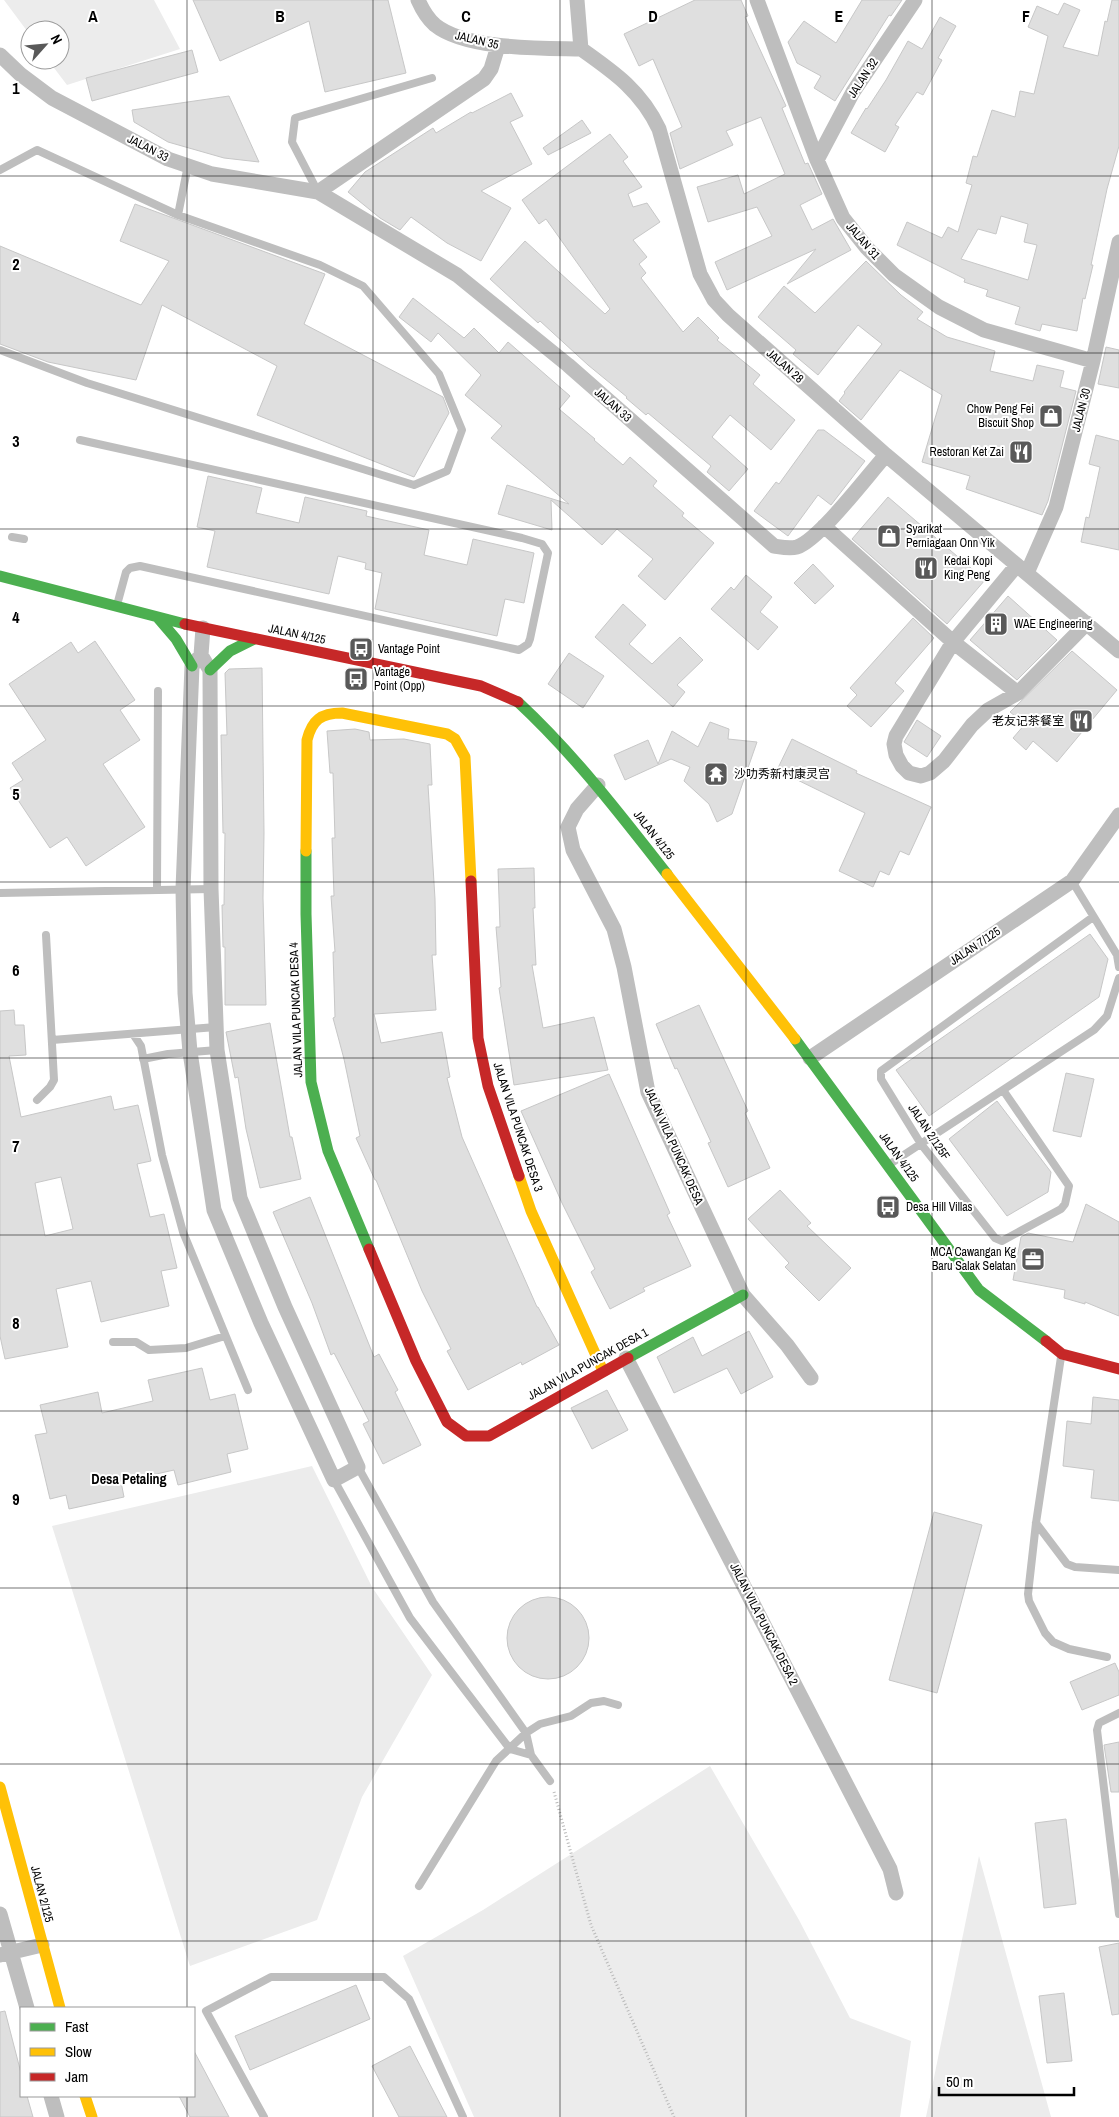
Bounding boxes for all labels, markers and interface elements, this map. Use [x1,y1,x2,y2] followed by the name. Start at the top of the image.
[88,5,98,27] text: A
[275,5,285,27] text: B
[461,5,471,27] text: C
[648,5,658,27] text: D
[835,5,844,27] text: E
[1022,5,1030,27] text: F
[20,20,70,70] north arrow
[454,27,501,53] street label: JALAN 35
[47,31,66,47] text: N
[844,55,882,101] street label: JALAN 32
[12,77,20,99] text: 1
[125,131,171,165] street label: JALAN 33
[842,219,884,263] street label: JALAN 31
[12,253,20,275] text: 2
[763,345,807,387] street label: JALAN 28
[591,384,635,426] street label: JALAN 33
[1068,387,1094,433] street label: JALAN 30
[967,401,1034,431] place label: Chow Peng Fei Biscuit Shop
[1038,403,1064,429] shop icon: Chow Peng Fei Biscuit Shop
[12,430,20,452] text: 3
[1008,439,1034,465] restaurant icon: Restoran Ket Zai
[930,444,1004,460] place label: Restoran Ket Zai
[906,521,995,551] place label: Syarikat Perniagaan Onn Yik
[876,523,902,549] shop icon: Syarikat Perniagaan Onn Yik
[944,553,993,583] place label: Kedai Kopi King Peng
[913,555,939,581] restaurant icon: Kedai Kopi King Peng
[12,606,20,628] text: 4
[983,611,1009,637] building icon: WAE Engineering
[1014,616,1093,632] place label: WAE Engineering
[267,620,328,648] street label: JALAN 4/125
[348,636,374,662] bus stop icon: Vantage Point
[378,641,440,657] place label: Vantage Point
[374,664,425,694] place label: Vantage Point (Opp)
[343,666,369,692] bus stop icon: Vantage Point (Opp)
[1068,708,1094,734] restaurant icon: 老友记茶餐室
[992,713,1064,729] place label: 老友记茶餐室
[703,761,729,787] temple icon: 沙叻秀新村康灵宫
[734,766,830,782] place label: 沙叻秀新村康灵宫
[12,783,20,805] text: 5
[630,807,678,863] street label: JALAN 4/125
[946,923,1004,969] street label: JALAN 7/125
[286,942,306,1078] street label: JALAN VILA PUNCAK DESA 4
[12,959,20,981] text: 6
[490,1060,546,1194] street label: JALAN VILA PUNCAK DESA 3
[641,1085,707,1208] street label: JALAN VILA PUNCAK DESA
[904,1101,954,1163] street label: JALAN 2/125F
[875,1129,923,1186] street label: JALAN 4/125
[12,1135,20,1157] text: 7
[875,1194,901,1220] bus stop icon: Desa Hill Villas
[906,1199,973,1215] place label: Desa Hill Villas
[930,1244,1017,1274] place label: MCA Cawangan Kg Baru Salak Selatan
[1020,1246,1046,1272] office icon: MCA Cawangan Kg Baru Salak Selatan
[12,1312,20,1334] text: 8
[525,1324,651,1404] street label: JALAN VILA PUNCAK DESA 1
[91,1470,167,1488] district label: Desa Petaling
[12,1488,20,1510] text: 9
[726,1560,802,1688] street label: JALAN VILA PUNCAK DESA 2
[27,1864,57,1925] street label: JALAN 2/125
[20,2007,195,2097] legend
[65,2016,89,2037] text: Fast
[65,2041,92,2062] text: Slow
[939,2064,1074,2096] scale bar
[65,2066,88,2087] text: Jam
[946,2071,973,2092] text: 50 m

